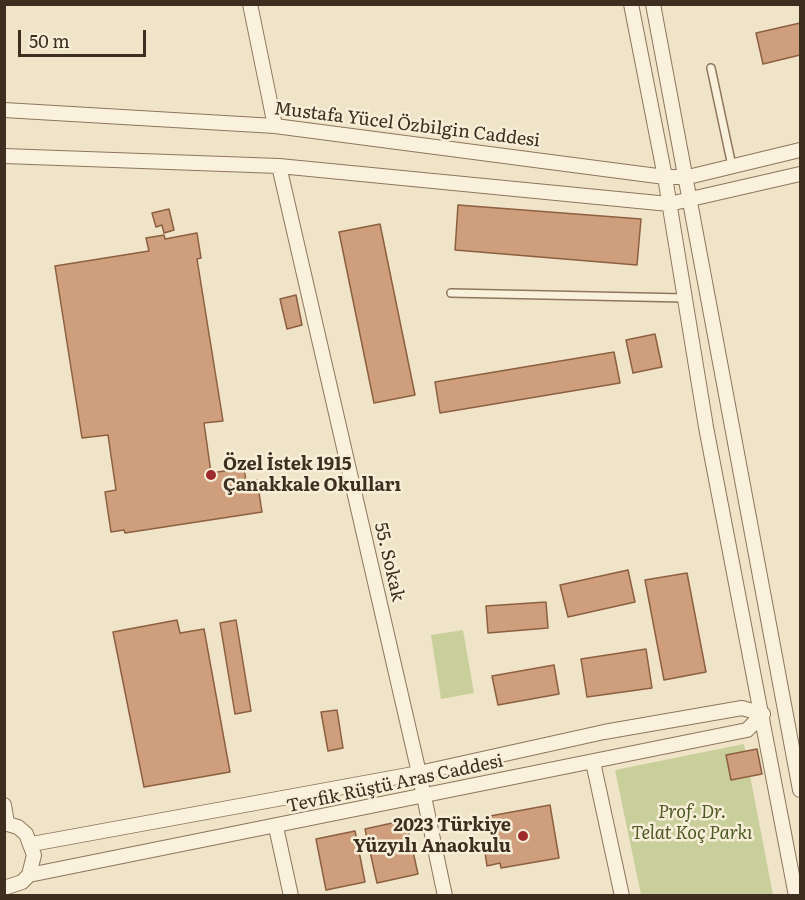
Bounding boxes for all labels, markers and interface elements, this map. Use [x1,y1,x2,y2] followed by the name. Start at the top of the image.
[21,18,148,56] scale bar
[29,27,70,54] text: 50 m
[273,98,541,152] street label: Mustafa Yücel Özbilgin Caddesi
[223,454,401,496] place label: Özel İstek 1915 Çanakkale Okulları
[204,468,218,482] marker: Özel İstek 1915 Çanakkale Okulları
[369,520,409,604] street label: 55. Sokak
[285,750,505,818] street label: Tevfik Rüştü Aras Caddesi
[632,802,752,844] park label: Prof. Dr. Telat Koç Parkı
[353,815,511,858] place label: 2023 Türkiye Yüzyılı Anaokulu
[516,829,530,843] marker: 2023 Türkiye Yüzyılı Anaokulu

